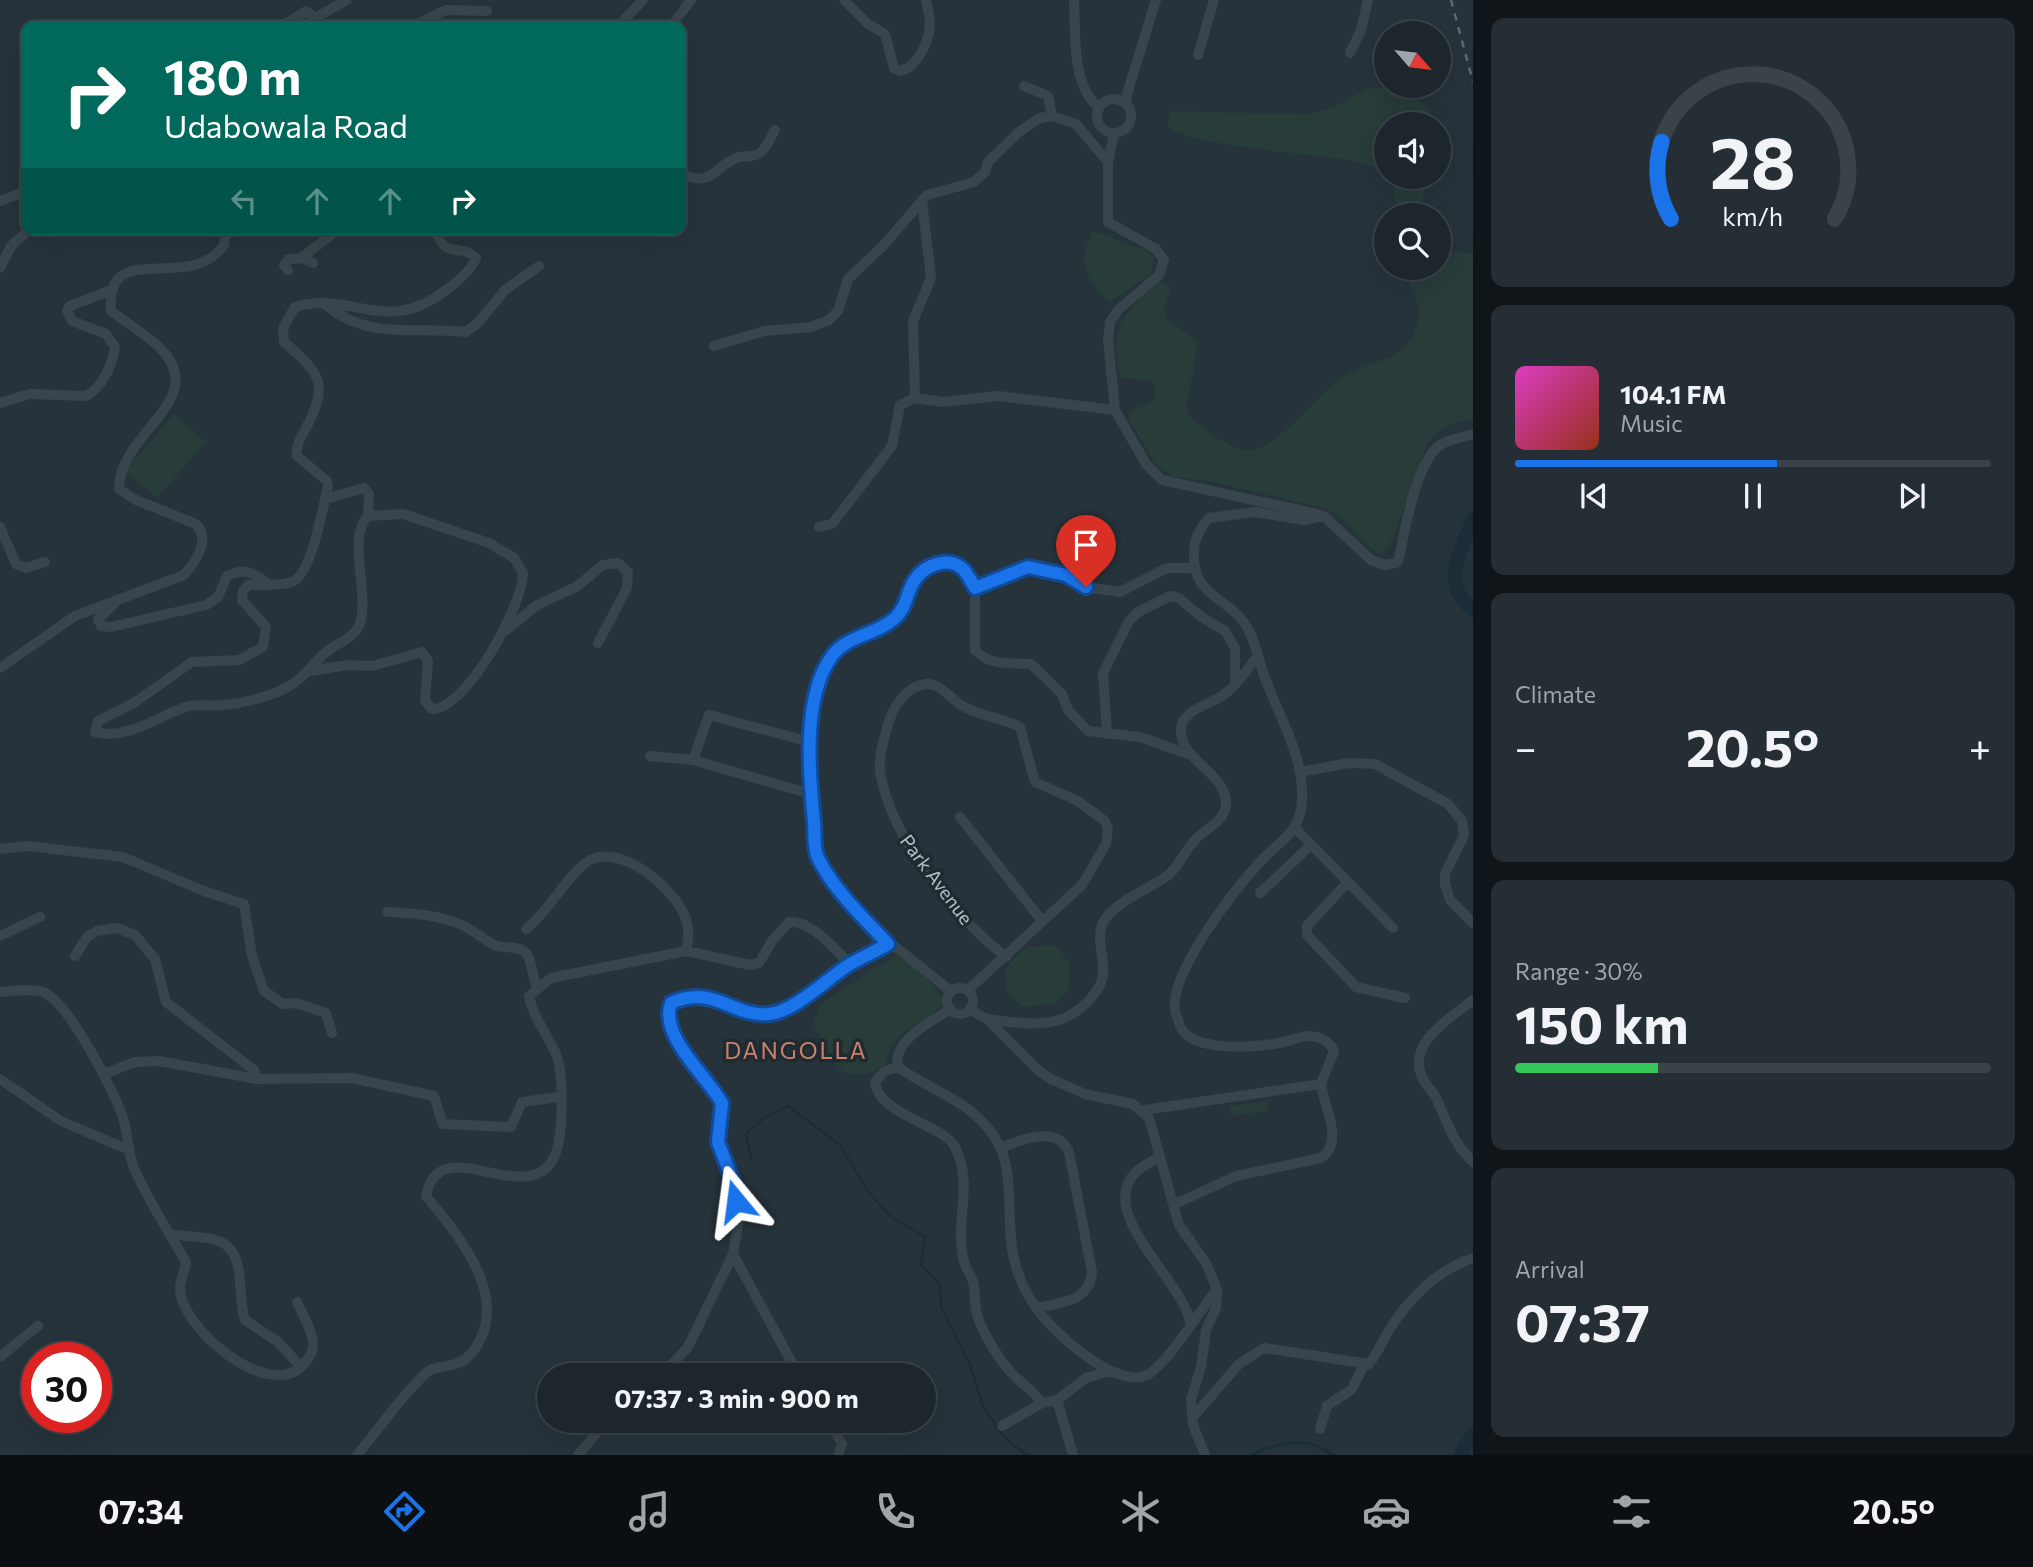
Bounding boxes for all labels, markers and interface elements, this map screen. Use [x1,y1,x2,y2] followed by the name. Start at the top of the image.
[1374,21,1451,98] north arrow
[1374,21,1451,280] map controls
[164,45,301,105] text: 180 m
[49,49,140,140] icon: right
[164,105,408,145] text: Udabowala Road
[1374,112,1451,189] button: sound
[1710,115,1796,204] text: 28
[225,182,263,220] icon: left
[298,182,336,220] icon: ahead
[371,182,409,220] icon: ahead
[444,182,482,220] icon: right
[1723,201,1783,231] text: km/h
[1374,203,1451,280] button: search
[1620,378,1727,409] text: 104.1 FM
[1620,409,1683,437] text: Music
[1575,477,1613,515] icon: previous
[1734,477,1772,515] icon: pause
[1893,477,1931,515] icon: next
[1056,515,1116,587] pin
[1067,526,1105,564] icon: arrive
[1515,680,1596,708] text: Climate
[1686,714,1819,778] text: 20.5°
[1515,723,1537,770] text: −
[1969,723,1991,770] text: +
[896,829,978,929] street label: Park Avenue
[1515,957,1643,985] text: Range · 30%
[1515,991,1689,1055] text: 150 km
[724,1036,868,1064] district label: DANGOLLA
[699,1164,773,1238] position arrow
[1515,1255,1585,1283] text: Arrival
[1515,1289,1650,1353] text: 07:37
[21,1342,112,1433] speed limit sign: 30
[614,1382,859,1413] text: 07:37 · 3 min · 900 m
[380,1487,429,1536] icon: directions
[625,1487,674,1536] icon: music
[871,1487,920,1536] icon: phone
[1116,1487,1165,1536] icon: climate
[1362,1487,1411,1536] icon: car
[1607,1487,1656,1536] icon: filters
[98,1491,184,1531] text: 07:34
[1853,1491,1935,1531] text: 20.5°

